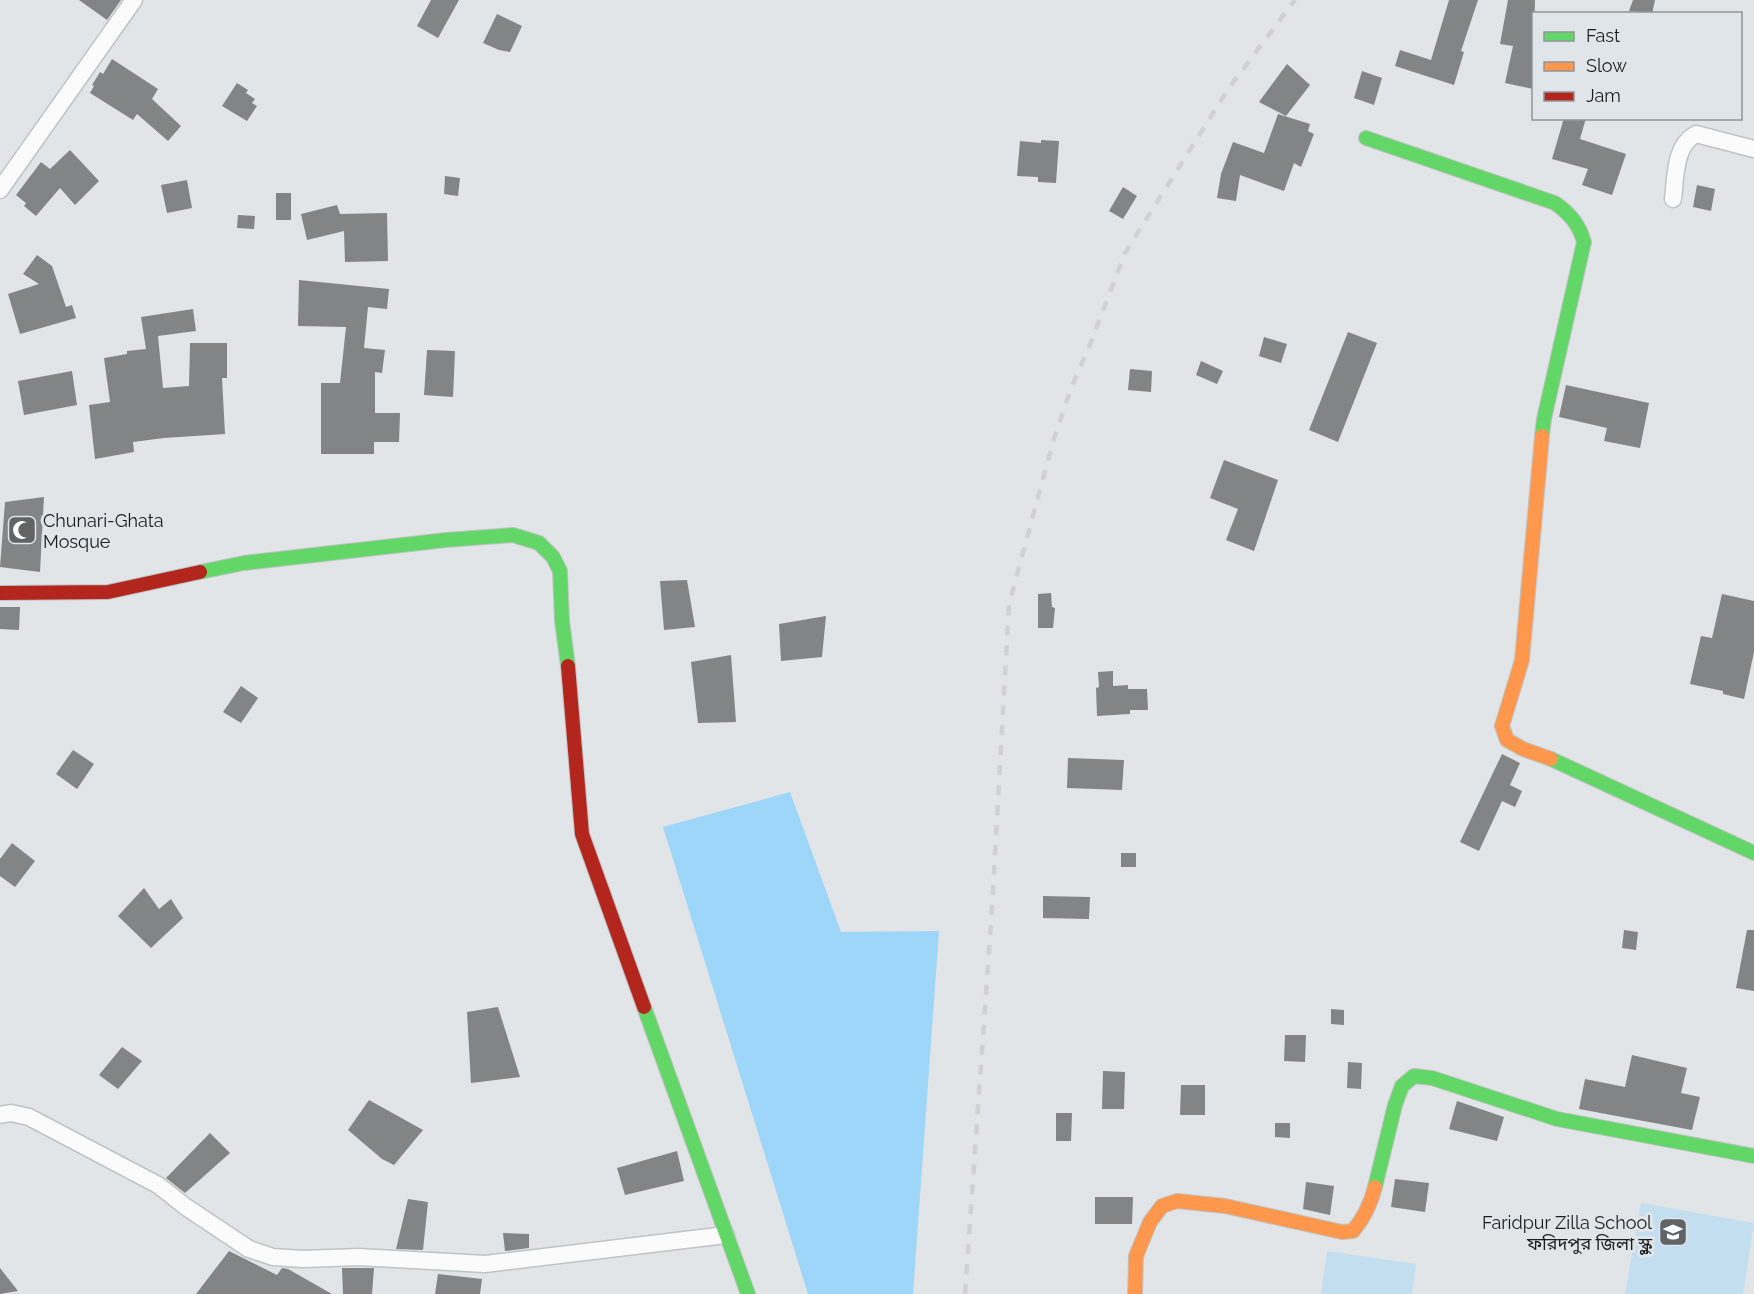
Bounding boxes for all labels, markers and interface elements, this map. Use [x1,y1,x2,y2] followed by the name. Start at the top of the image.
[1532,12,1742,120] legend
[1586,25,1620,46] text: Fast
[1586,55,1627,76] text: Slow
[1586,85,1621,106] text: Jam
[43,510,164,552] place label: Chunari-Ghata Mosque
[6,514,38,546] mosque icon: Chunari-Ghata Mosque
[1482,1212,1652,1255] place label: Faridpur Zilla School ফরিদপুর জিলা স্কুল
[1657,1216,1689,1248] school or university icon: Faridpur Zilla School ফরিদপুর জিলা স্কুল

